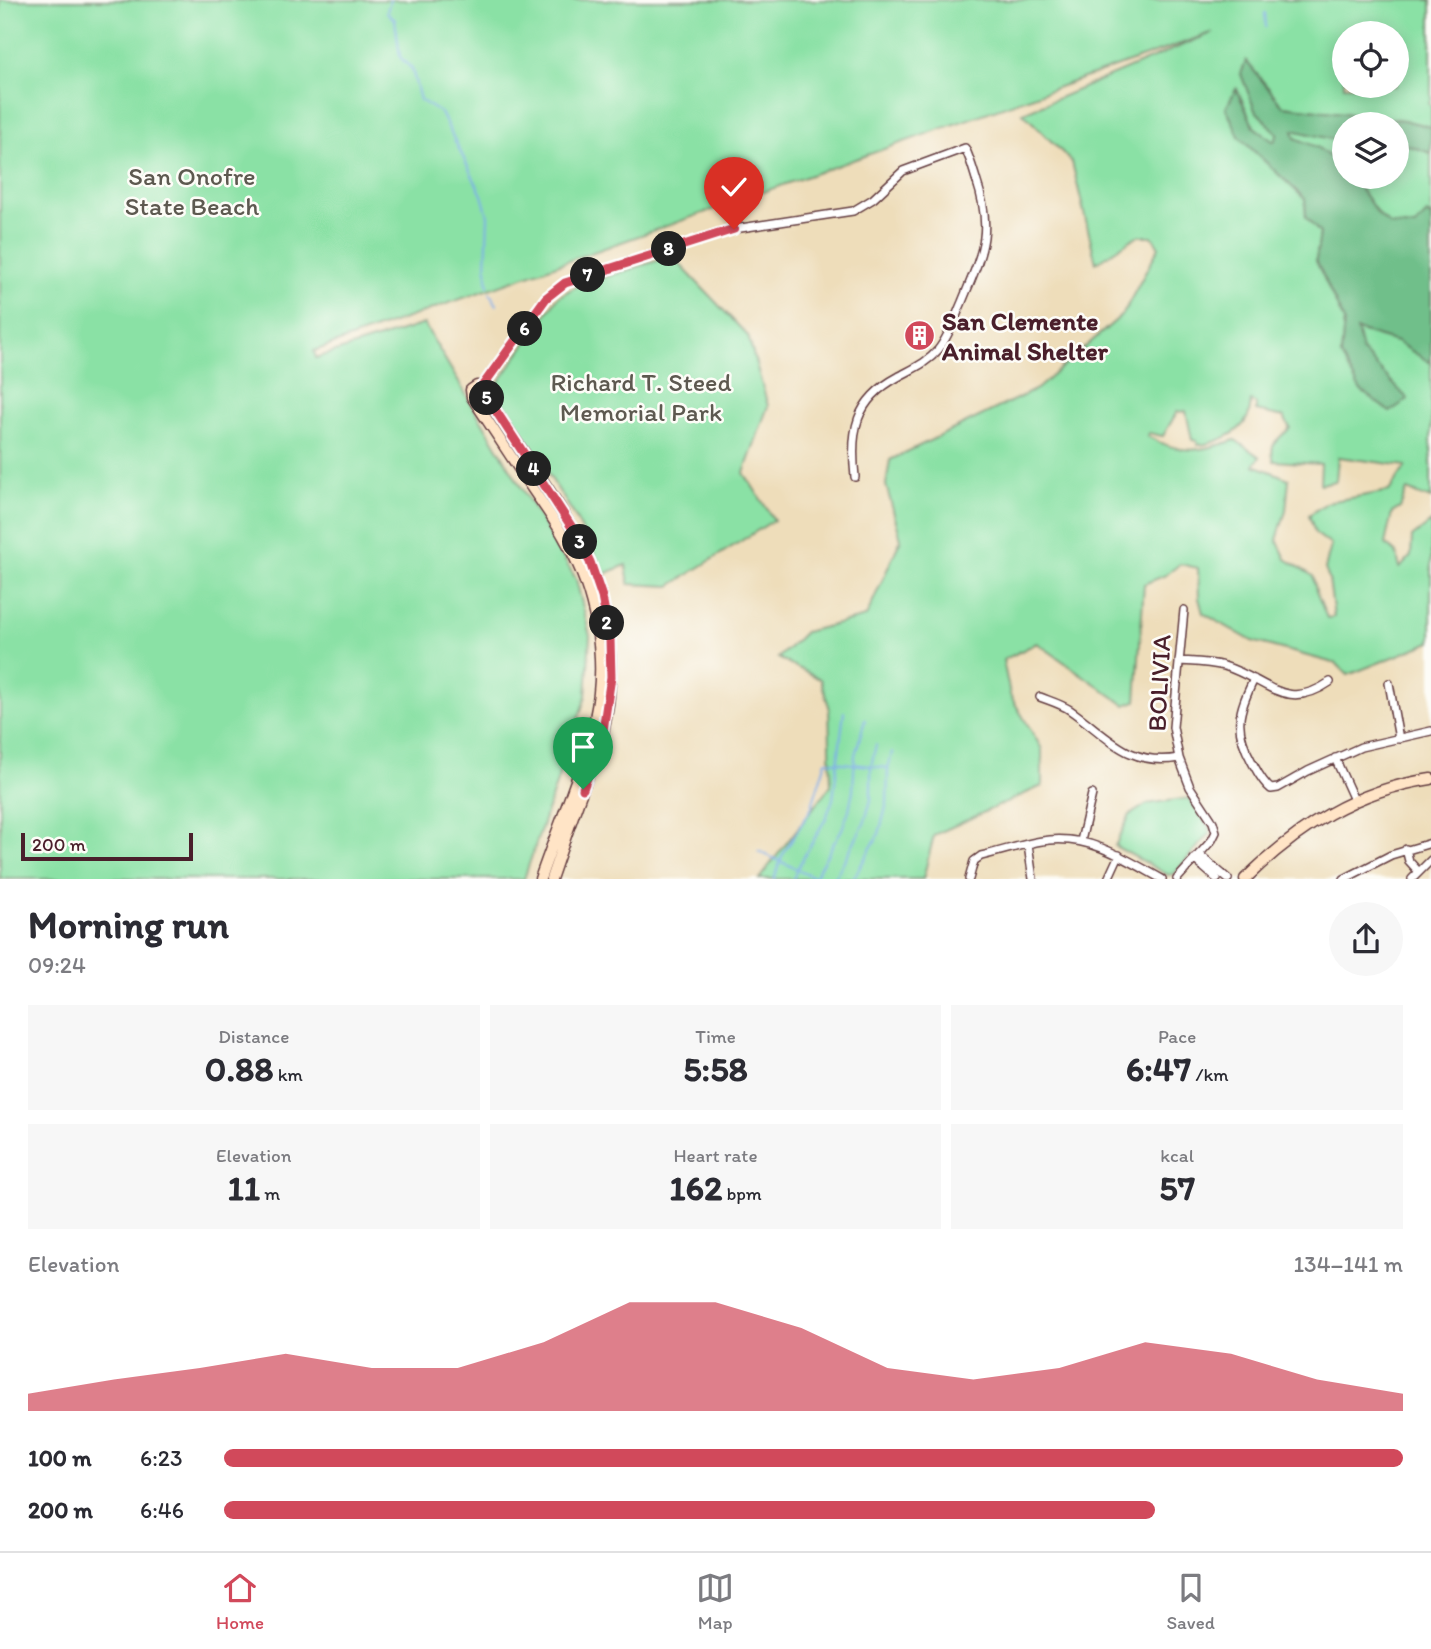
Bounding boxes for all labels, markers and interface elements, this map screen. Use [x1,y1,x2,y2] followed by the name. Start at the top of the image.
[1332,21,1409,189] map controls
[1332,21,1409,98] button: locate
[1332,112,1409,189] button: layers
[704,157,764,229] pin
[125,160,259,222] park label: San Onofre State Beach
[715,168,753,206] icon: check
[652,232,686,266] pin: 8
[663,237,674,260] text: 8
[570,258,606,292] pin: 7
[583,263,592,286] text: 7
[941,305,1109,367] place label: San Clemente Animal Shelter
[508,312,542,346] pin: 6
[519,317,530,340] text: 6
[902,319,936,353] building icon: San Clemente Animal Shelter
[550,366,732,428] park label: Richard T. Steed Memorial Park
[470,380,504,416] pin: 5
[482,386,491,409] text: 5
[516,452,552,486] pin: 4
[528,457,539,480] text: 4
[562,524,598,560] pin: 3
[574,530,585,553] text: 3
[590,606,624,640] pin: 2
[602,611,612,634] text: 2
[1140,633,1178,732] street label: BOLIVIA
[553,717,613,789] pin
[564,728,602,766] icon: arrive
[21,830,192,862] scale bar
[32,833,86,856] text: 200 m
[28,902,229,948] text: Morning run
[1329,902,1403,976] button: share
[28,951,86,979] text: 09:24
[218,1025,289,1048] text: Distance
[695,1025,736,1048] text: Time
[1158,1025,1196,1048] text: Pace
[205,1048,273,1090] text: 0.88
[683,1048,748,1090] text: 5:58
[1126,1048,1191,1090] text: 6:47
[273,1063,303,1086] text: km
[1191,1063,1229,1086] text: /km
[216,1144,292,1167] text: Elevation
[673,1144,758,1167] text: Heart rate
[1160,1144,1194,1167] text: kcal
[227,1167,260,1209] text: 11
[669,1167,722,1209] text: 162
[1159,1167,1195,1209] text: 57
[260,1182,280,1205] text: m
[722,1182,762,1205] text: bpm
[28,1250,119,1278] text: Elevation
[1293,1250,1403,1278] text: 134–141 m
[28,1444,92,1472] text: 100 m
[140,1444,182,1472] text: 6:23
[28,1496,93,1524] text: 200 m
[140,1496,184,1524] text: 6:46
[216,1569,264,1634] tab: Home
[696,1569,734,1634] tab: Map
[1166,1569,1215,1634] tab: Saved

